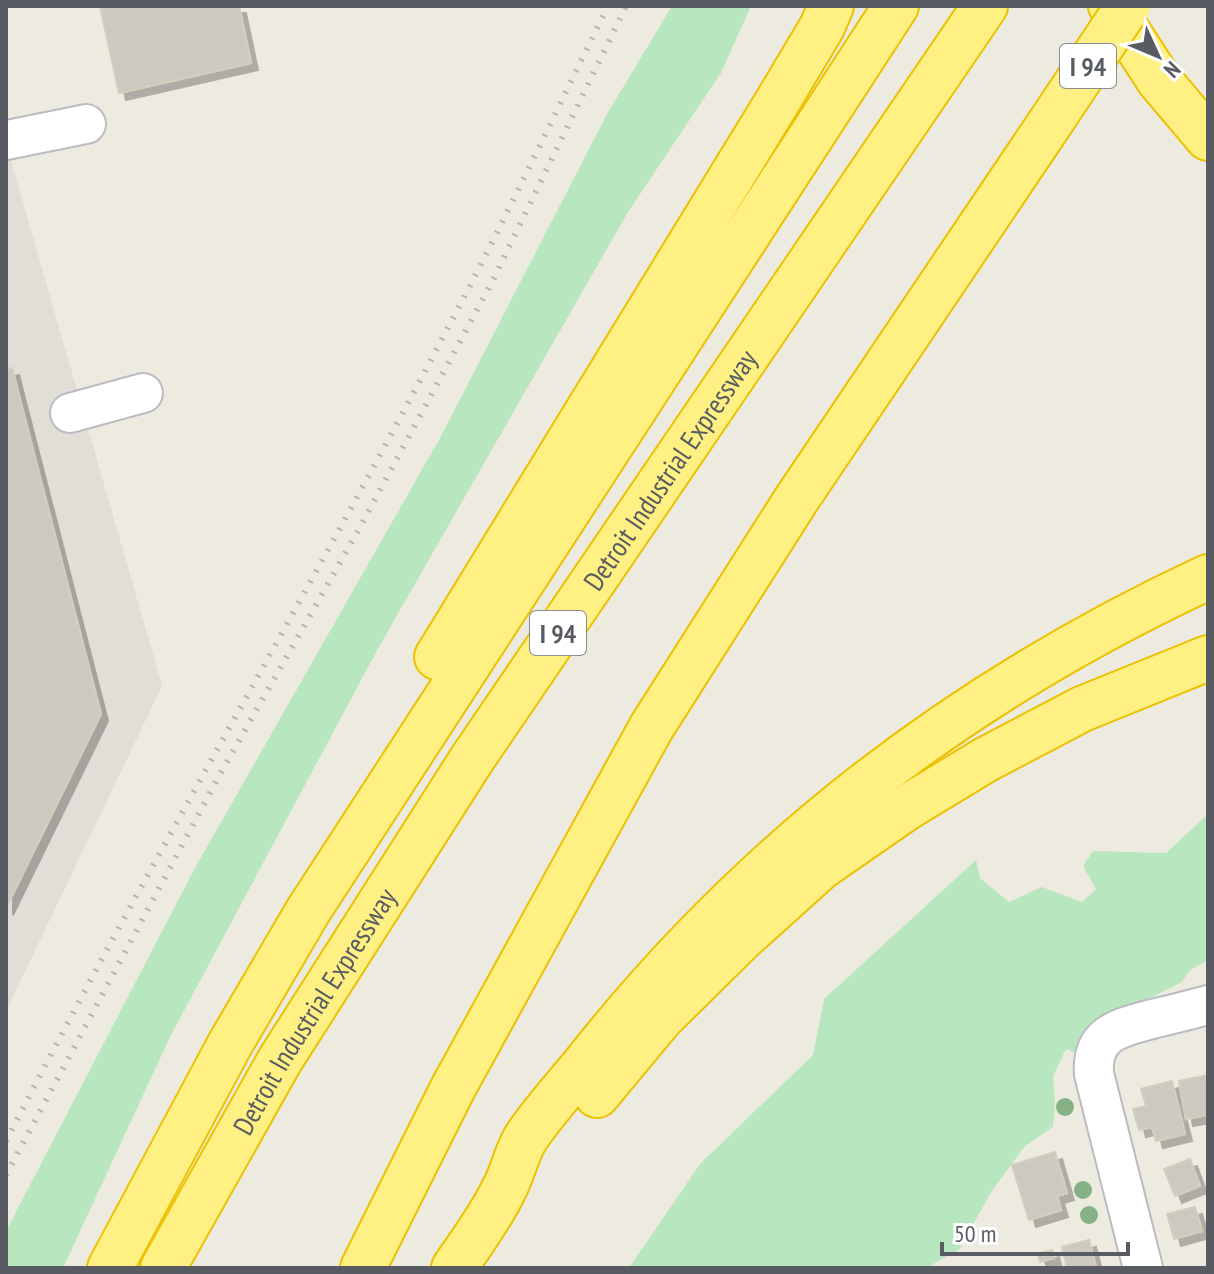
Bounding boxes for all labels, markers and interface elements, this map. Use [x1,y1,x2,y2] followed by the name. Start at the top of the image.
[1118,16,1198,96] north arrow
[1060,44,1116,88] road number: I 94
[1158,56,1187,84] text: N
[574,342,765,597] street label: Detroit Industrial Expressway
[530,611,586,655] road number: I 94
[223,880,404,1141] street label: Detroit Industrial Expressway
[942,1206,1128,1256] scale bar
[954,1218,996,1249] text: 50 m

